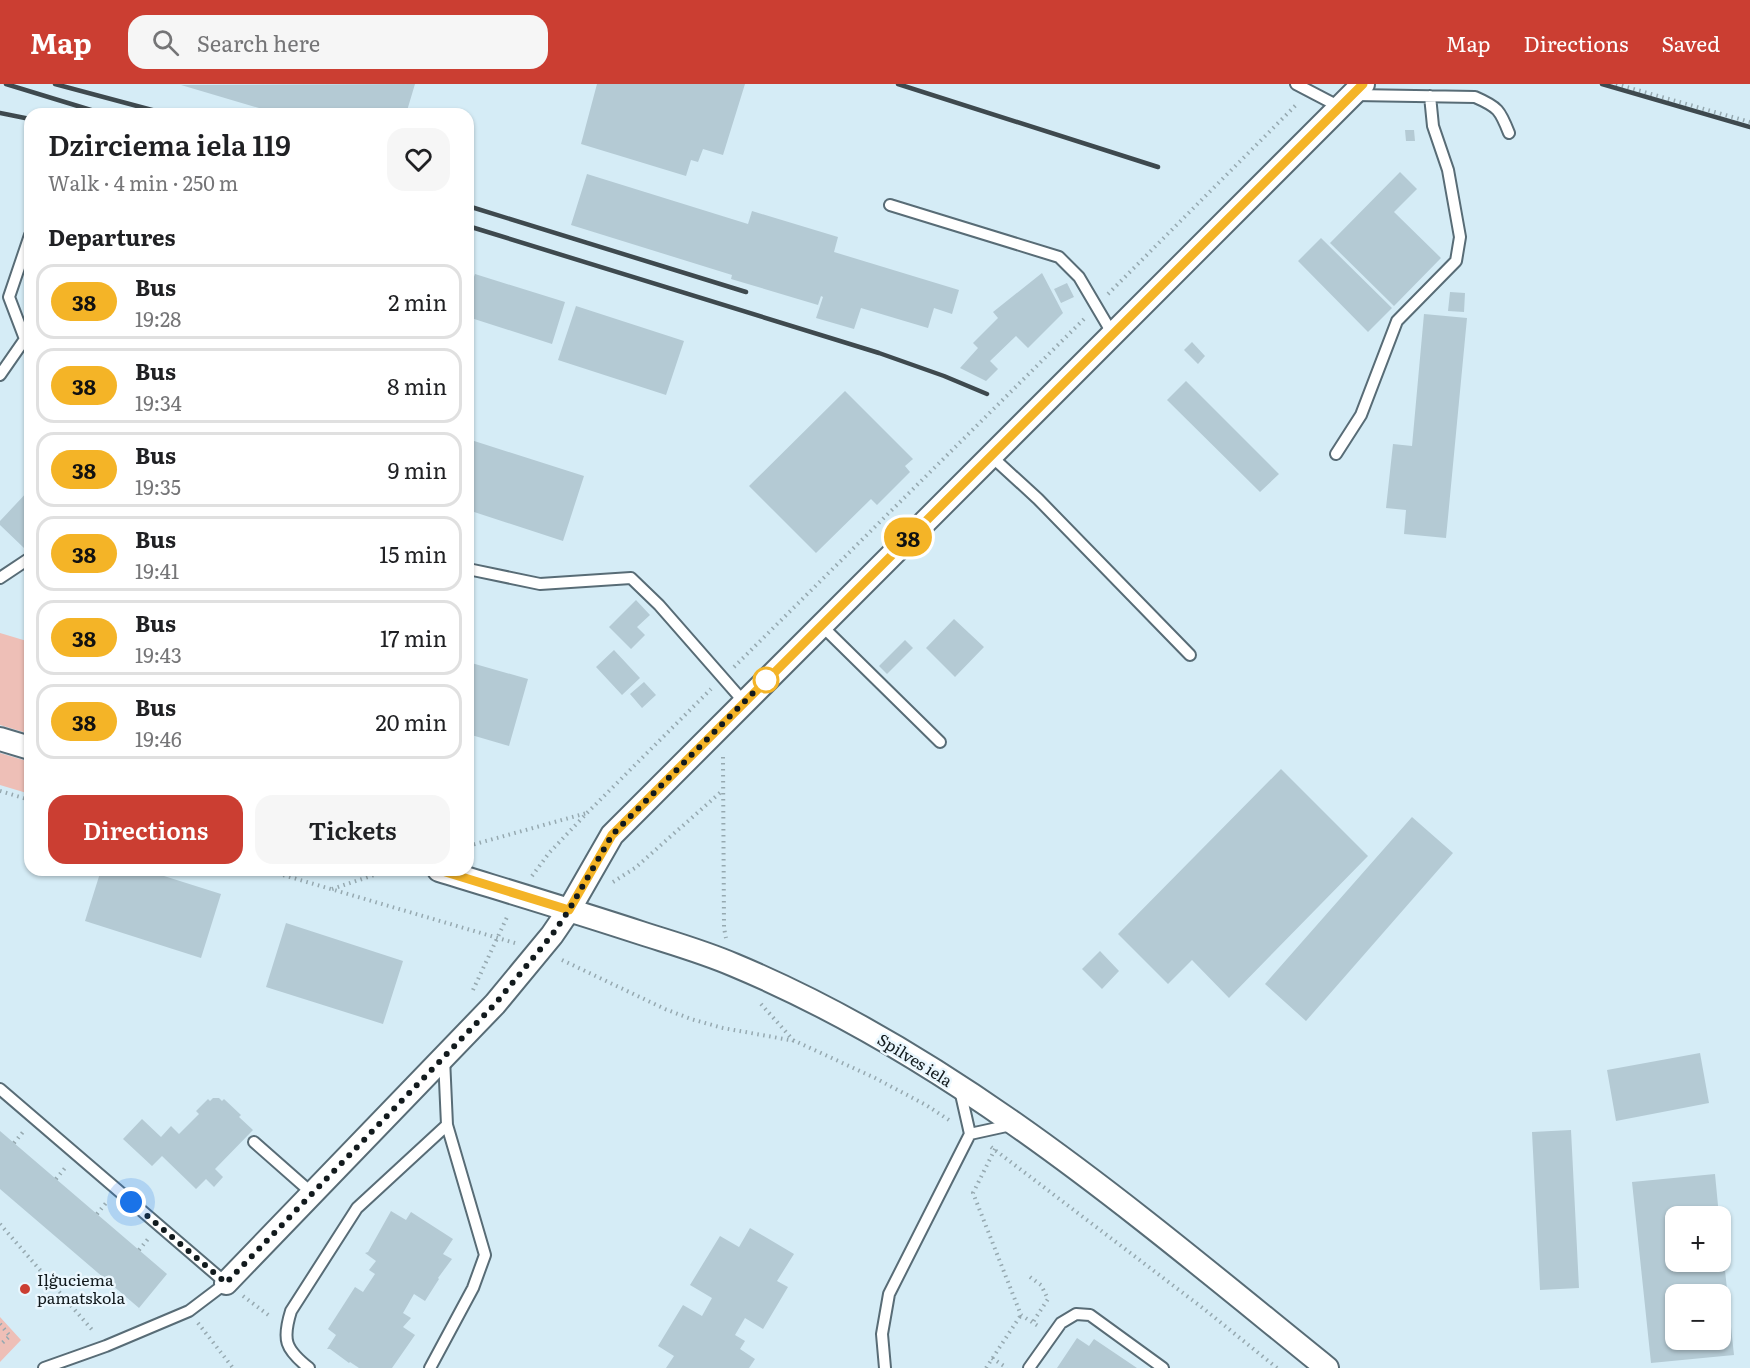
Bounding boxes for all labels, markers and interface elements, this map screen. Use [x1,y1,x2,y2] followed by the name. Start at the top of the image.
[128,15,548,69] search box
[30,21,92,63] text: Map
[149,26,182,59] icon: search
[197,26,320,59] text: Search here
[1446,27,1491,58] text: Map
[1524,27,1629,58] text: Directions
[1662,27,1720,58] text: Saved
[48,123,291,165] text: Dzirciema iela 119
[387,128,450,191] button: heart
[48,167,238,197] text: Walk · 4 min · 250 m
[48,220,175,253] text: Departures
[135,270,176,303] text: Bus
[388,285,447,318] text: 2 min
[72,286,96,317] text: 38
[135,303,181,333] text: 19:28
[135,354,176,387] text: Bus
[387,369,447,402] text: 8 min
[72,370,96,401] text: 38
[135,387,182,417] text: 19:34
[135,438,176,471] text: Bus
[388,453,447,486] text: 9 min
[72,454,96,485] text: 38
[135,471,181,501] text: 19:35
[881,518,935,556] line badge: 38
[135,522,176,555] text: Bus
[896,522,920,553] text: 38
[379,537,447,570] text: 15 min
[72,538,96,569] text: 38
[135,555,179,585] text: 19:41
[135,606,176,639] text: Bus
[380,621,447,654] text: 17 min
[72,622,96,653] text: 38
[135,639,182,669] text: 19:43
[753,667,779,693] unlabelled marker
[135,690,176,723] text: Bus
[375,705,447,738] text: 20 min
[72,706,96,737] text: 38
[135,723,182,753] text: 19:46
[48,795,243,864] button: Directions
[255,795,450,864] button: Tickets
[873,1027,958,1092] street label: Spilves iela
[116,1187,146,1217] your location
[1665,1206,1731,1350] map controls
[1665,1206,1731,1272] button: +
[37,1267,125,1309] place label: Iļģuciema pamatskola
[18,1282,32,1296] marker: Iļģuciema pamatskola
[1665,1284,1731,1350] button: −

